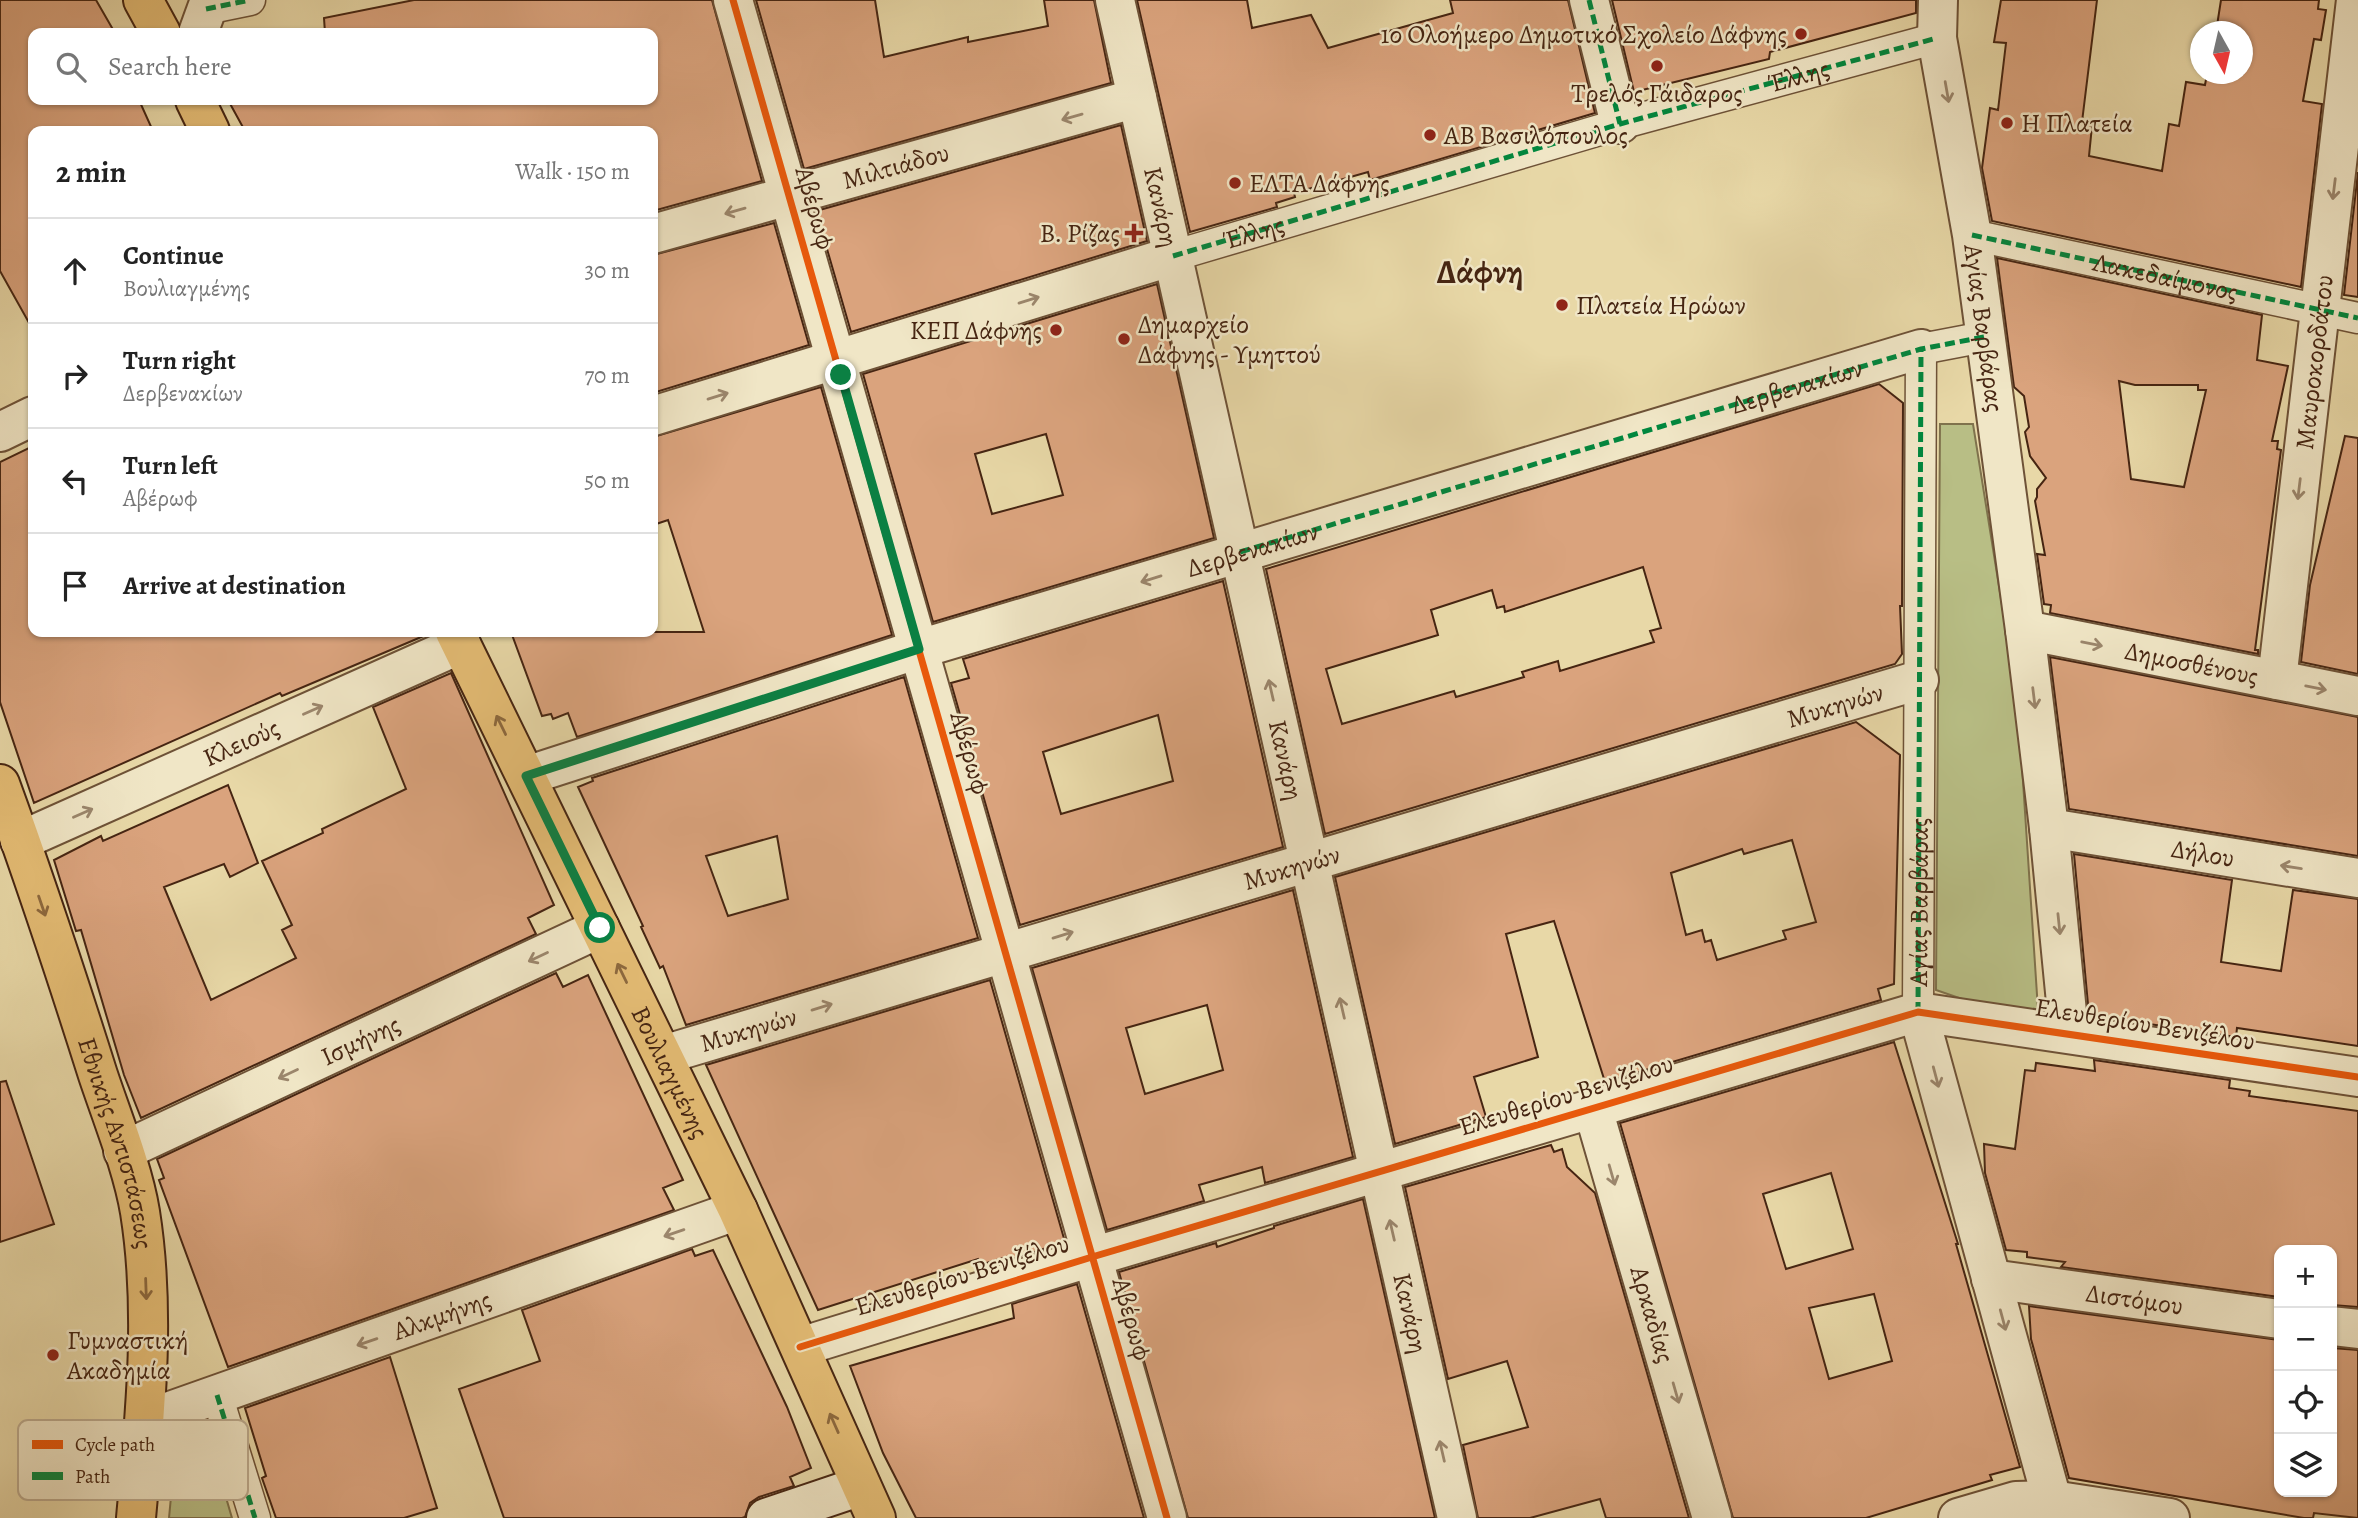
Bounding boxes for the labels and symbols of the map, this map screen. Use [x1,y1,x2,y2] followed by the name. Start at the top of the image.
[1380,17,1787,52] place label: 1ο Ολοήμερο Δημοτικό Σχολείο Δάφνης
[2190,21,2253,84] north arrow
[1793,26,1809,42] marker: 1ο Ολοήμερο Δημοτικό Σχολείο Δάφνης
[1764,51,1833,101] street label: Έλλης
[1649,58,1665,74] marker: Τρελός Γάιδαρος
[1571,76,1743,111] place label: Τρελός Γάιδαρος
[1941,80,1954,103] one-way arrow
[2021,106,2133,141] place label: Η Πλατεία
[1061,111,1083,124] one-way arrow
[1999,115,2015,131] marker: Η Πλατεία
[1443,118,1628,153] place label: ΑΒ Βασιλόπουλος
[1422,127,1438,143] marker: ΑΒ Βασιλόπουλος
[838,134,953,197] street label: Μιλτιάδου
[786,162,843,253] street label: Αβέρωφ
[1136,163,1188,250] street label: Κανάρη
[1249,166,1390,201] place label: ΕΛΤΑ Δάφνης
[1227,175,1243,191] marker: ΕΛΤΑ Δάφνης
[2327,178,2340,200] one-way arrow
[724,205,746,218] one-way arrow
[1219,207,1288,258] street label: Έλλης
[1040,216,1120,251] place label: Β. Ρίζας
[1126,225,1142,241] marker: Β. Ρίζας
[1956,241,2013,414] street label: Αγίας Βαρβάρας
[2089,244,2241,309] street label: Λακεδαίμονος
[1437,249,1523,294] district label: Δάφνη
[2286,273,2341,451] street label: Μαυροκορδάτου
[1576,288,1746,323] place label: Πλατεία Ηρώων
[1018,293,1040,306] one-way arrow
[1554,297,1570,313] marker: Πλατεία Ηρώων
[1138,307,1321,372] place label: Δημαρχείο Δάφνης - Υμηττού
[910,313,1042,348] place label: ΚΕΠ Δάφνης
[1048,322,1064,338] marker: ΚΕΠ Δάφνης
[1116,331,1132,347] marker: Δημαρχείο Δάφνης - Υμηττού
[1727,350,1867,422] street label: Δερβενακίων
[825,359,856,390] route end
[707,389,729,402] one-way arrow
[2293,477,2306,499] one-way arrow
[1182,513,1322,585] street label: Δερβενακίων
[1140,573,1162,586] one-way arrow
[2122,633,2261,693] street label: Δημοσθένους
[2080,637,2103,651] one-way arrow
[1782,674,1887,736] street label: Μυκηνών
[1263,679,1277,702] one-way arrow
[2304,681,2327,695] one-way arrow
[2027,686,2040,709] one-way arrow
[302,703,323,716] one-way arrow
[941,707,998,798] street label: Αβέρωφ
[197,710,285,775] street label: Κλειούς
[493,715,507,736] one-way arrow
[1260,716,1312,804] street label: Κανάρη
[72,806,93,819] one-way arrow
[1901,817,1936,988] street label: Αγίας Βαρβάρας
[2169,831,2237,875] street label: Δήλου
[1239,836,1344,898] street label: Μυκηνών
[2280,860,2303,873] one-way arrow
[37,894,49,916] one-way arrow
[584,912,615,943] route start
[2052,912,2065,935] one-way arrow
[1052,927,1074,940] one-way arrow
[528,950,549,964] one-way arrow
[615,963,629,984] one-way arrow
[2032,989,2258,1059] street label: Ελευθερίου Βενιζέλου
[1335,997,1348,1020] one-way arrow
[696,999,801,1061] street label: Μυκηνών
[623,1000,718,1144] street label: Βουλιαγμένης
[811,1000,833,1013] one-way arrow
[315,1006,406,1074] street label: Ισμήνης
[70,1033,162,1251] street label: Εθνικής Αντιστάσεως
[1455,1046,1677,1144] street label: Ελευθερίου Βενιζέλου
[1930,1066,1943,1088] one-way arrow
[278,1068,299,1081] one-way arrow
[1606,1163,1619,1185] one-way arrow
[1385,1219,1398,1241] one-way arrow
[851,1226,1073,1324] street label: Ελευθερίου Βενιζέλου
[664,1228,686,1240] one-way arrow
[1622,1261,1683,1367] street label: Αρκαδίας
[1385,1270,1437,1357] street label: Κανάρη
[1103,1273,1160,1364] street label: Αβέρωφ
[2084,1275,2185,1323] street label: Διστόμου
[139,1277,153,1300] one-way arrow
[387,1281,496,1349] street label: Αλκμήνης
[1997,1309,2010,1331] one-way arrow
[66,1323,188,1388] place label: Γυμναστική Ακαδημία
[357,1336,379,1349] one-way arrow
[45,1347,61,1363] marker: Γυμναστική Ακαδημία
[1670,1382,1683,1404] one-way arrow
[827,1413,840,1435] one-way arrow
[18,1420,248,1500] legend
[75,1432,155,1458] text: Cycle path
[1435,1440,1448,1463] one-way arrow
[75,1464,110,1490] text: Path

